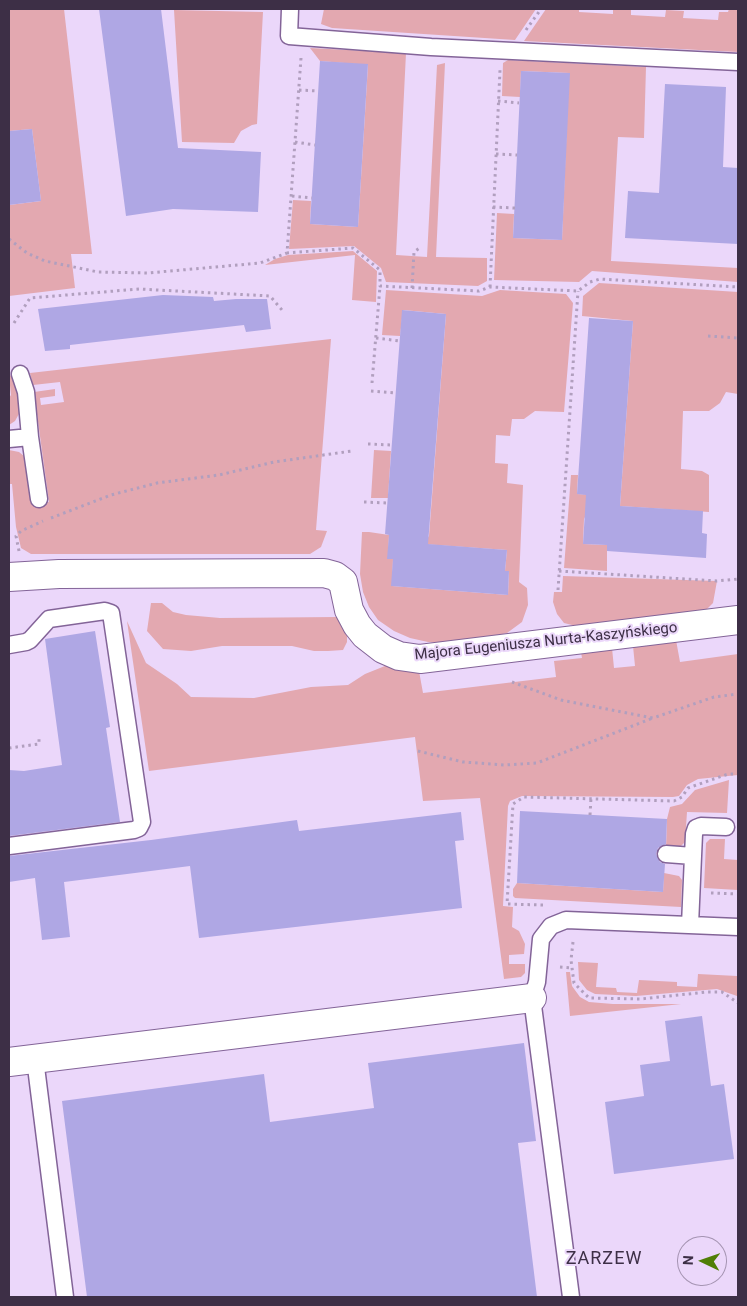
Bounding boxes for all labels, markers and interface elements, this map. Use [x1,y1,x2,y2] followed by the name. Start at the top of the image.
[414,619,678,665] street label: Majora Eugeniusza Nurta-Kaszyńskiego
[677,1236,727,1286] north arrow
[565,1248,643,1270] district label: ZARZEW
[680,1255,696,1266] text: N

